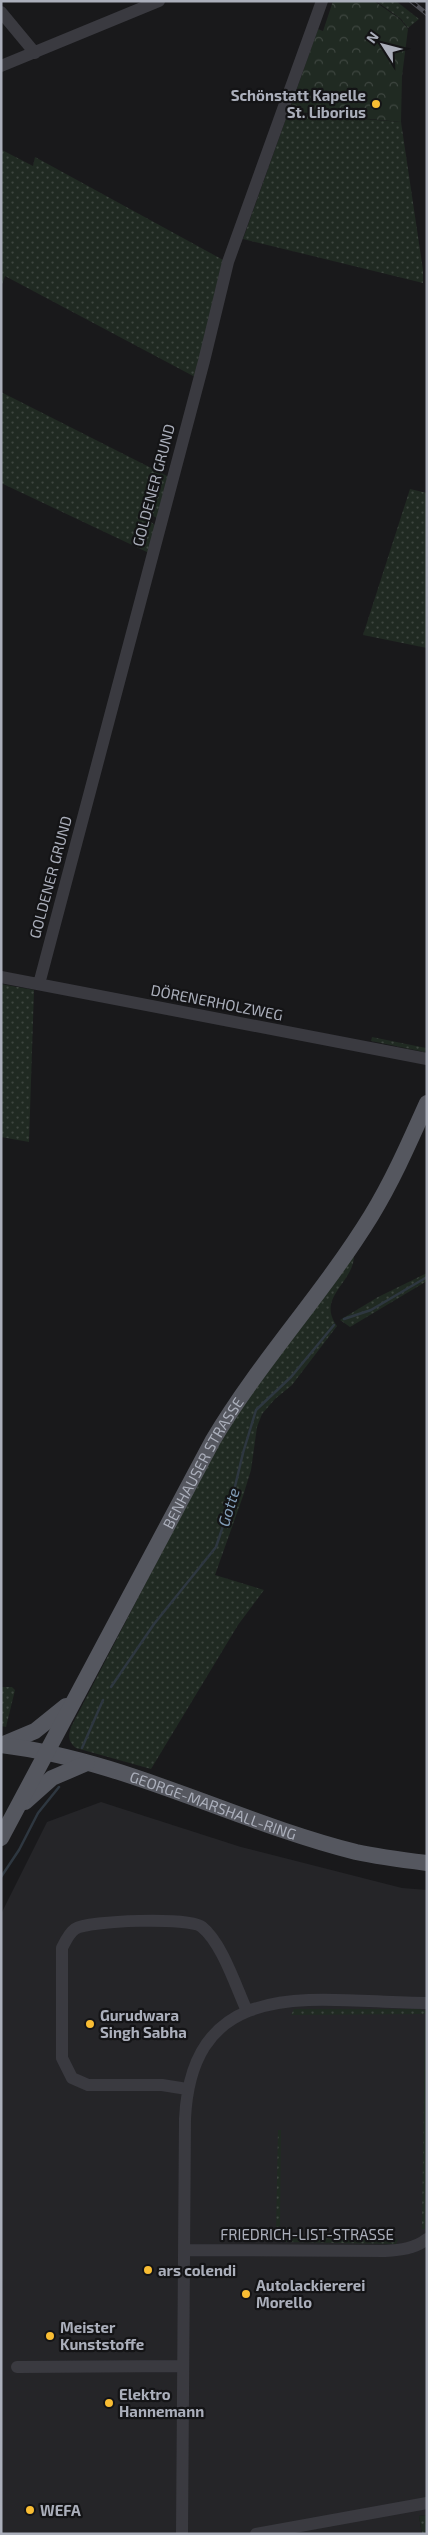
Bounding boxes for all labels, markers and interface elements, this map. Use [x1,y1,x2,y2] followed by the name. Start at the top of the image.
[358,20,408,70] north arrow
[362,28,382,46] text: N
[231,86,366,121] place label: Schönstatt Kapelle St. Liborius
[370,98,382,110] marker: Schönstatt Kapelle St. Liborius
[128,422,178,548] street label: GOLDENER GRUND
[25,814,75,940] street label: GOLDENER GRUND
[149,980,285,1024] street label: DÖRENERHOLZWEG
[159,1394,247,1532] street label: BENHAUSER STRASSE
[213,1485,243,1529] water label: Gotte
[127,1767,299,1843] street label: GEORGE-MARSHALL-RING
[100,2006,187,2041] place label: Gurudwara Singh Sabha
[84,2018,96,2030] marker: Gurudwara Singh Sabha
[220,2225,394,2243] street label: FRIEDRICH-LIST-STRASSE
[158,2261,236,2279] place label: ars colendi
[142,2264,154,2276] marker: ars colendi
[256,2276,365,2311] place label: Autolackiererei Morello
[240,2288,252,2300] marker: Autolackiererei Morello
[60,2318,144,2353] place label: Meister Kunststoffe
[44,2330,56,2342] marker: Meister Kunststoffe
[119,2385,204,2420] place label: Elektro Hannemann
[103,2397,115,2409] marker: Elektro Hannemann
[40,2501,81,2519] place label: WEFA
[24,2504,36,2516] marker: WEFA

